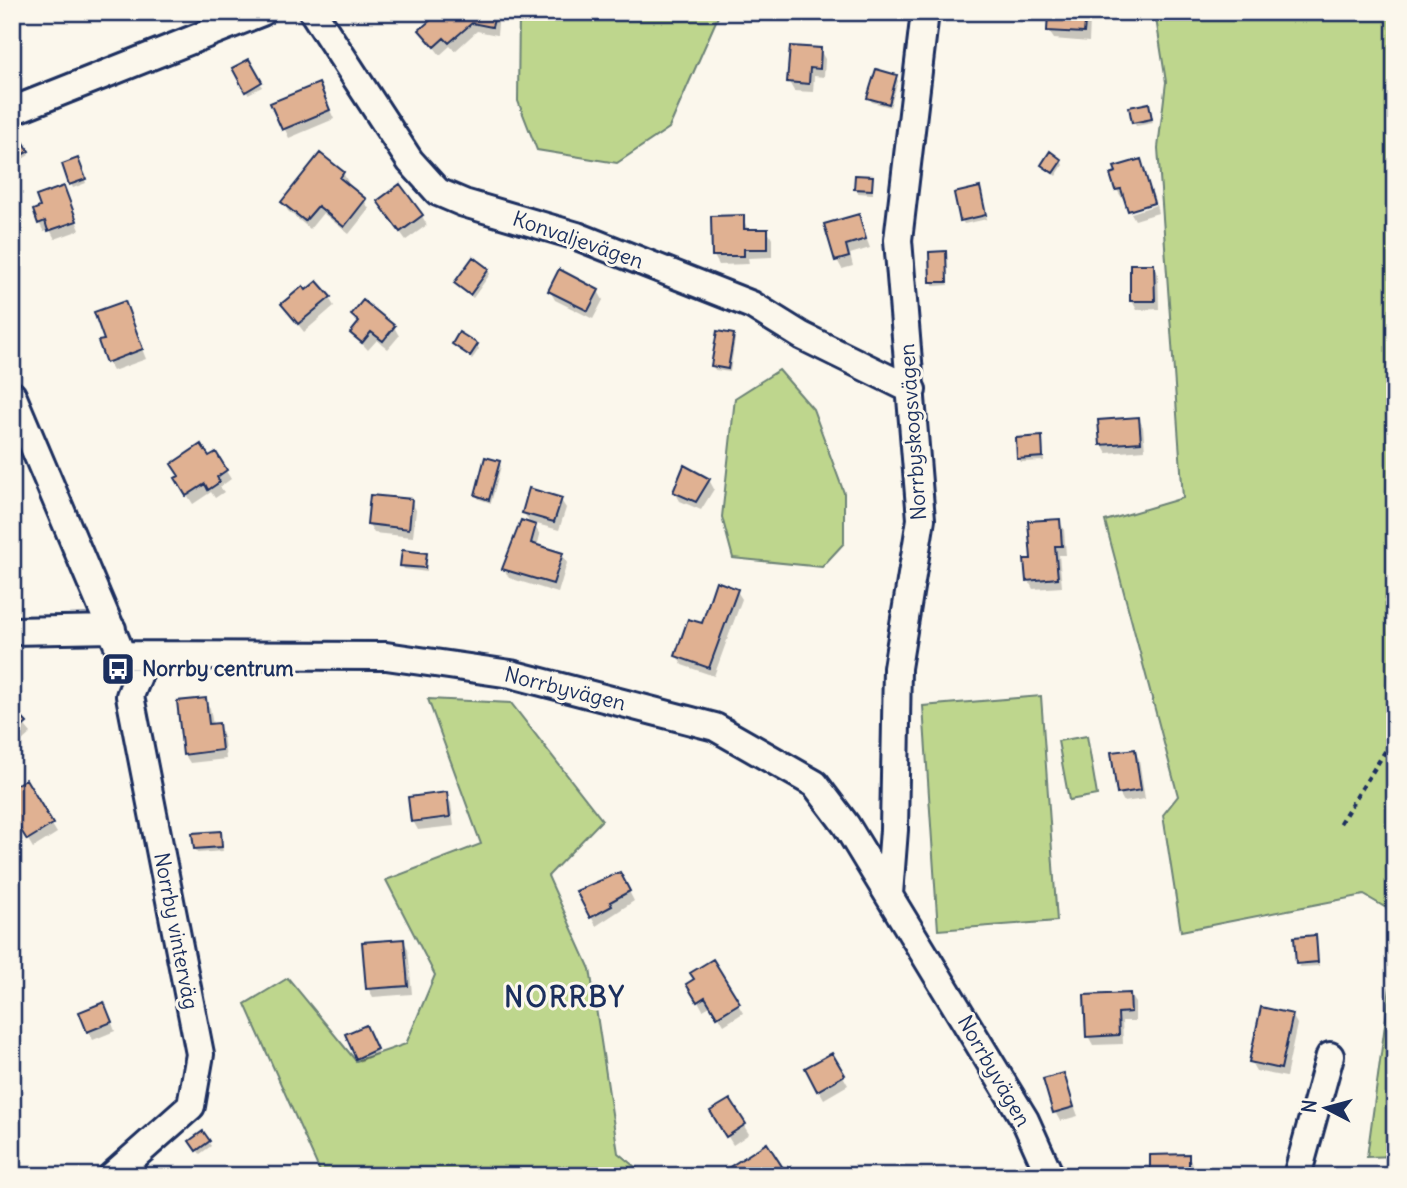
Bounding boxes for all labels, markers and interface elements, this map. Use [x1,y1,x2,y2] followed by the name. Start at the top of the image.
[509,205,647,275] street label: Konvaljevägen
[893,343,932,521] street label: Norrbyskogsvägen
[99,650,137,688] bus stop icon: Norrby centrum
[142,655,294,682] place label: Norrby centrum
[502,660,629,717] street label: Norrbyvägen
[148,850,205,1012] street label: Norrby vinterväg
[504,979,626,1015] district label: NORRBY
[952,1010,1037,1131] street label: Norrbyvägen
[1292,1072,1362,1142] north arrow
[1296,1098,1322,1114] text: N

